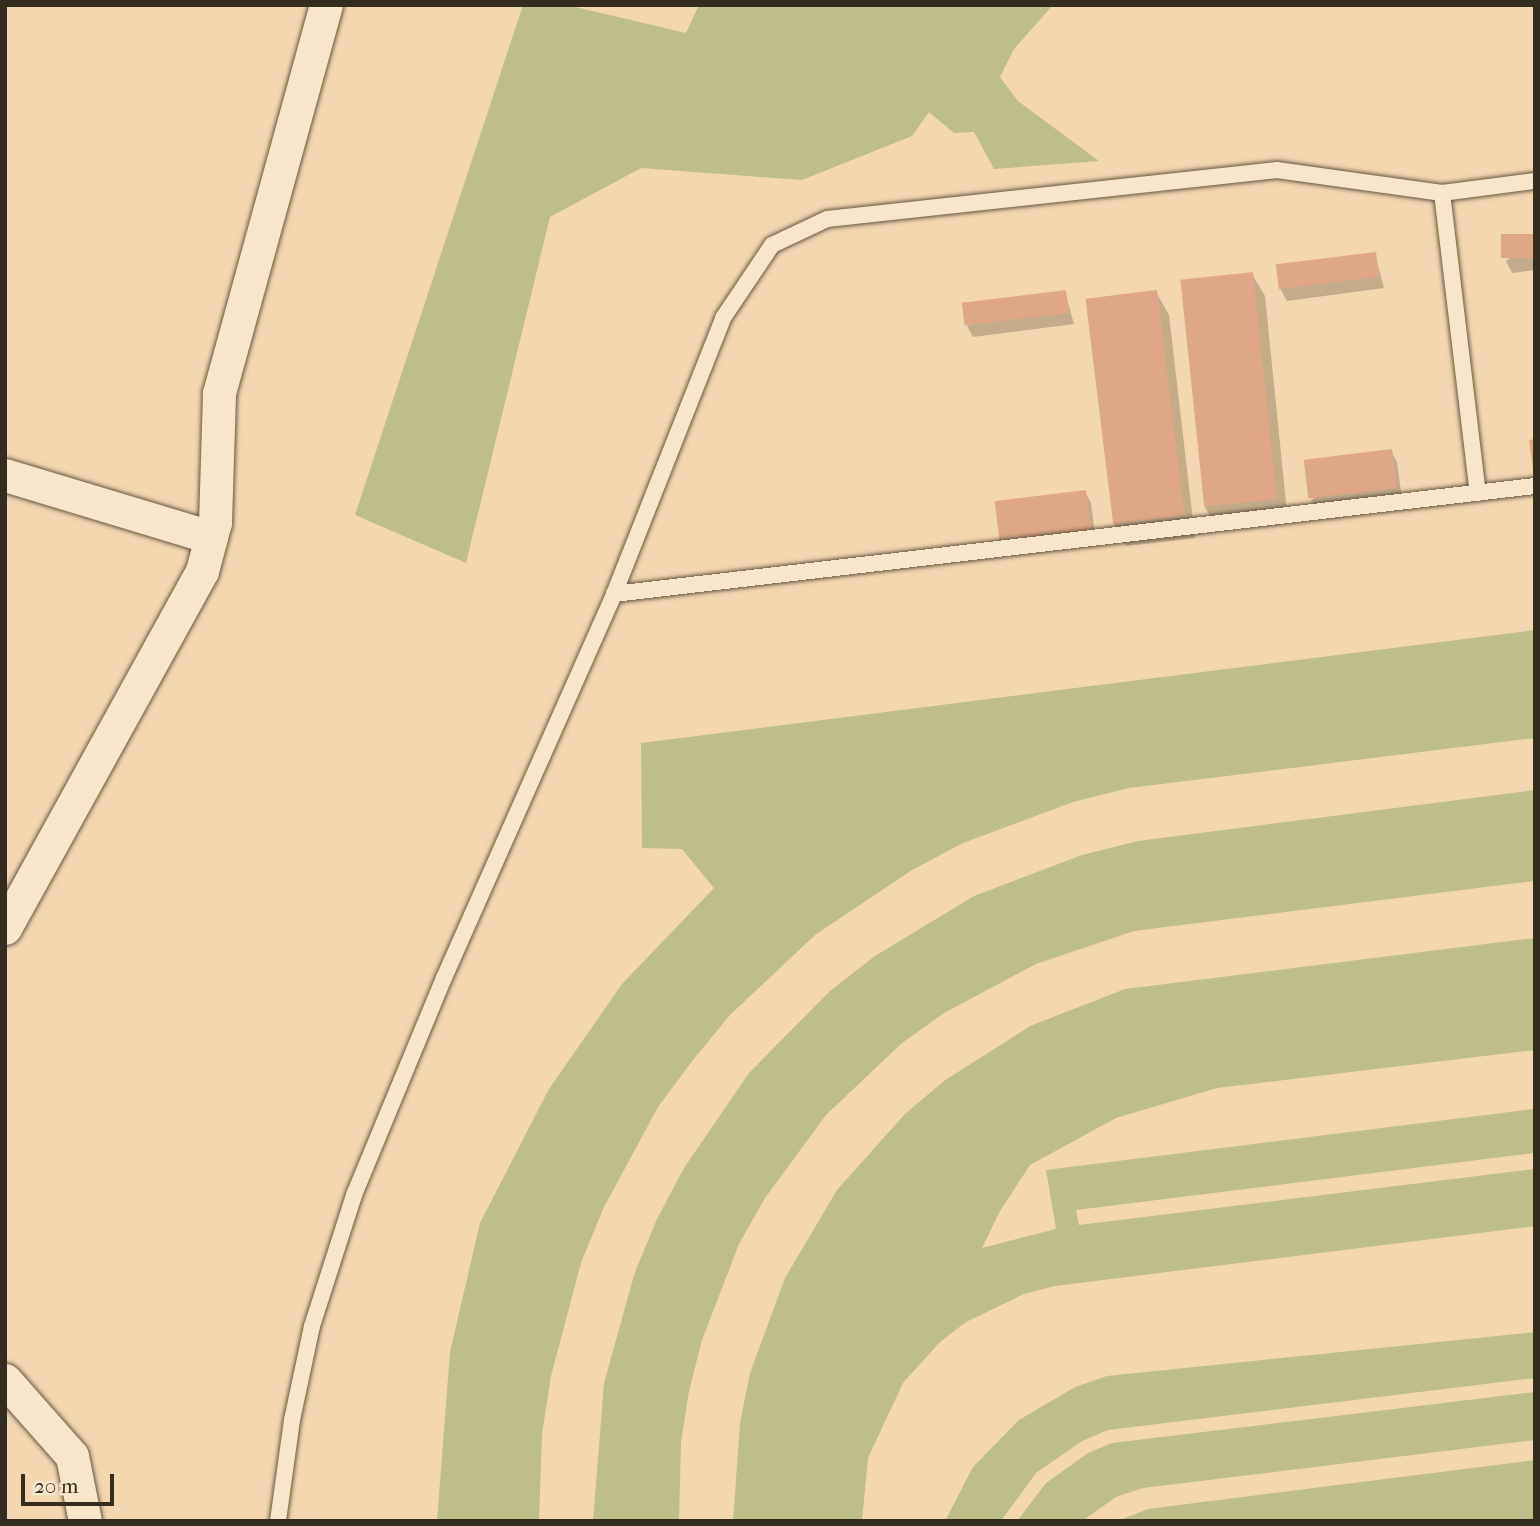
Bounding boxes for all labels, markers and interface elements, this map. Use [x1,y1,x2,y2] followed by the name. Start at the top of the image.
[24,1460,117,1504] scale bar
[34,1474,78,1498] text: 20 m

